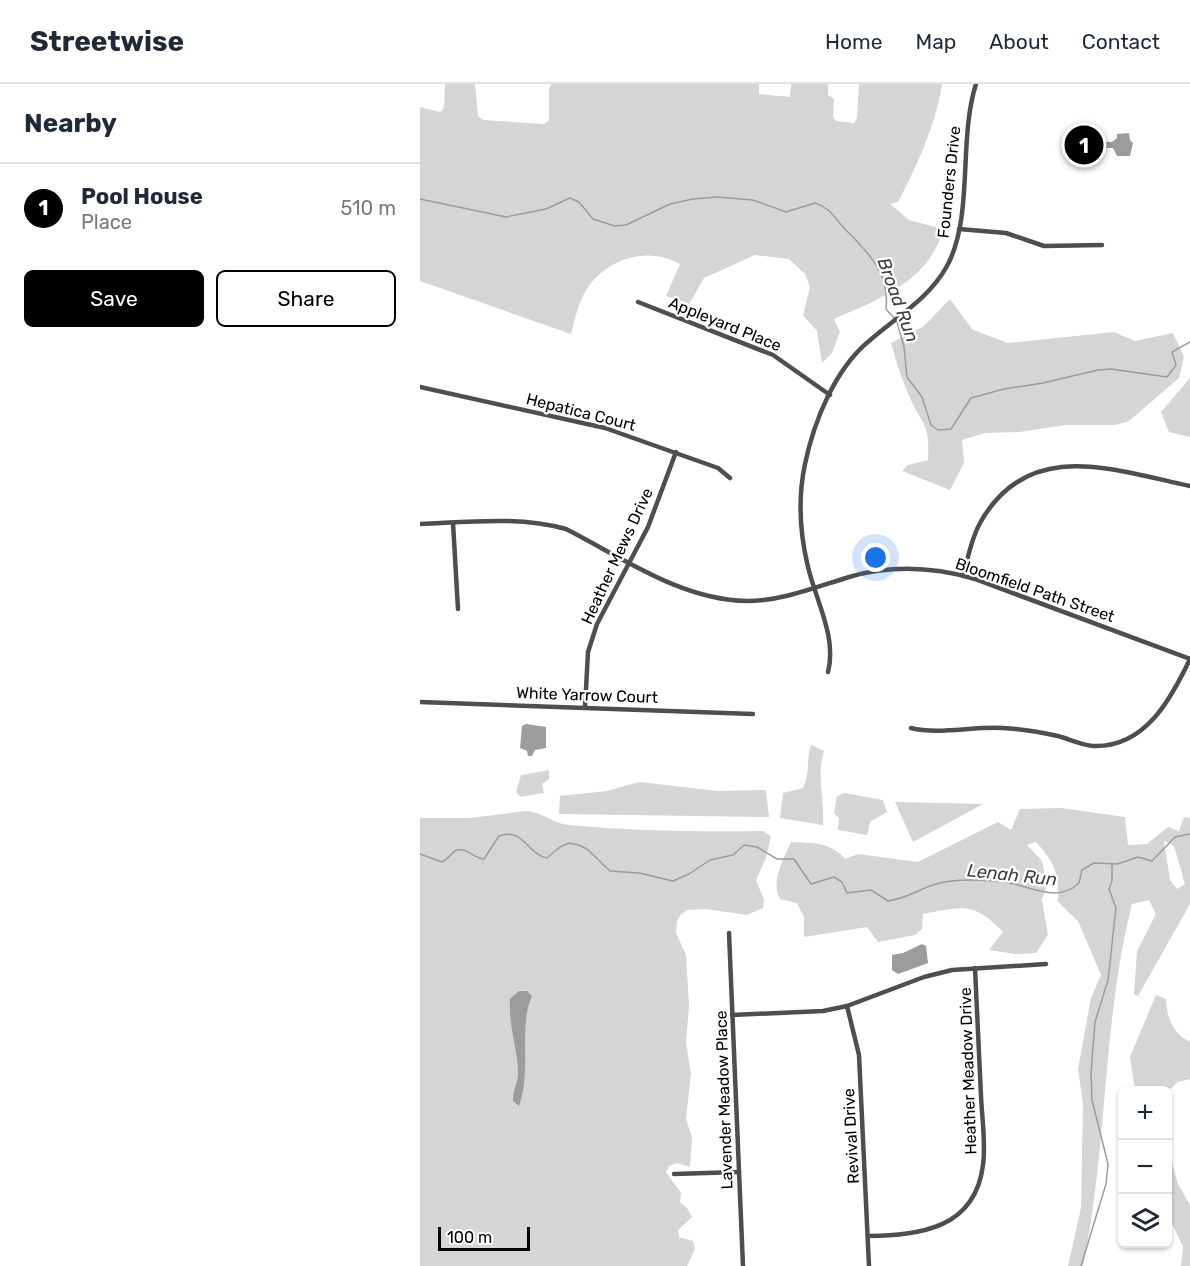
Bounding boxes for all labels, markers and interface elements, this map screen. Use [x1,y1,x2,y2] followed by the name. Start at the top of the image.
[30,25,184,58] text: Streetwise
[825,29,882,54] text: Home
[915,29,956,54] text: Map
[989,29,1049,54] text: About
[1082,29,1160,54] text: Contact
[24,108,117,139] text: Nearby
[1064,122,1104,168] pin: 1
[934,125,964,239] street label: Founders Drive
[81,183,203,210] text: Pool House
[39,196,48,220] text: 1
[340,196,396,220] text: 510 m
[81,210,132,234] text: Place
[873,255,923,345] water label: Broad Run
[24,270,204,327] button: Save
[216,270,396,327] button: Share
[666,293,784,355] street label: Appleyard Place
[524,389,638,435] street label: Hepatica Court
[577,485,657,627] street label: Heather Mews Drive
[861,543,890,572] your location
[953,554,1117,626] street label: Bloomfield Path Street
[516,683,658,707] street label: White Yarrow Court
[966,859,1058,891] water label: Lenah Run
[956,987,980,1155] street label: Heather Meadow Drive
[711,1010,737,1190] street label: Lavender Meadow Place
[1118,1086,1172,1248] map controls
[1118,1086,1172,1140] button: +
[839,1088,863,1184] street label: Revival Drive
[1118,1140,1172,1194] button: −
[1118,1194,1172,1248] button: layers
[438,1224,530,1252] scale bar
[447,1228,492,1247] text: 100 m

